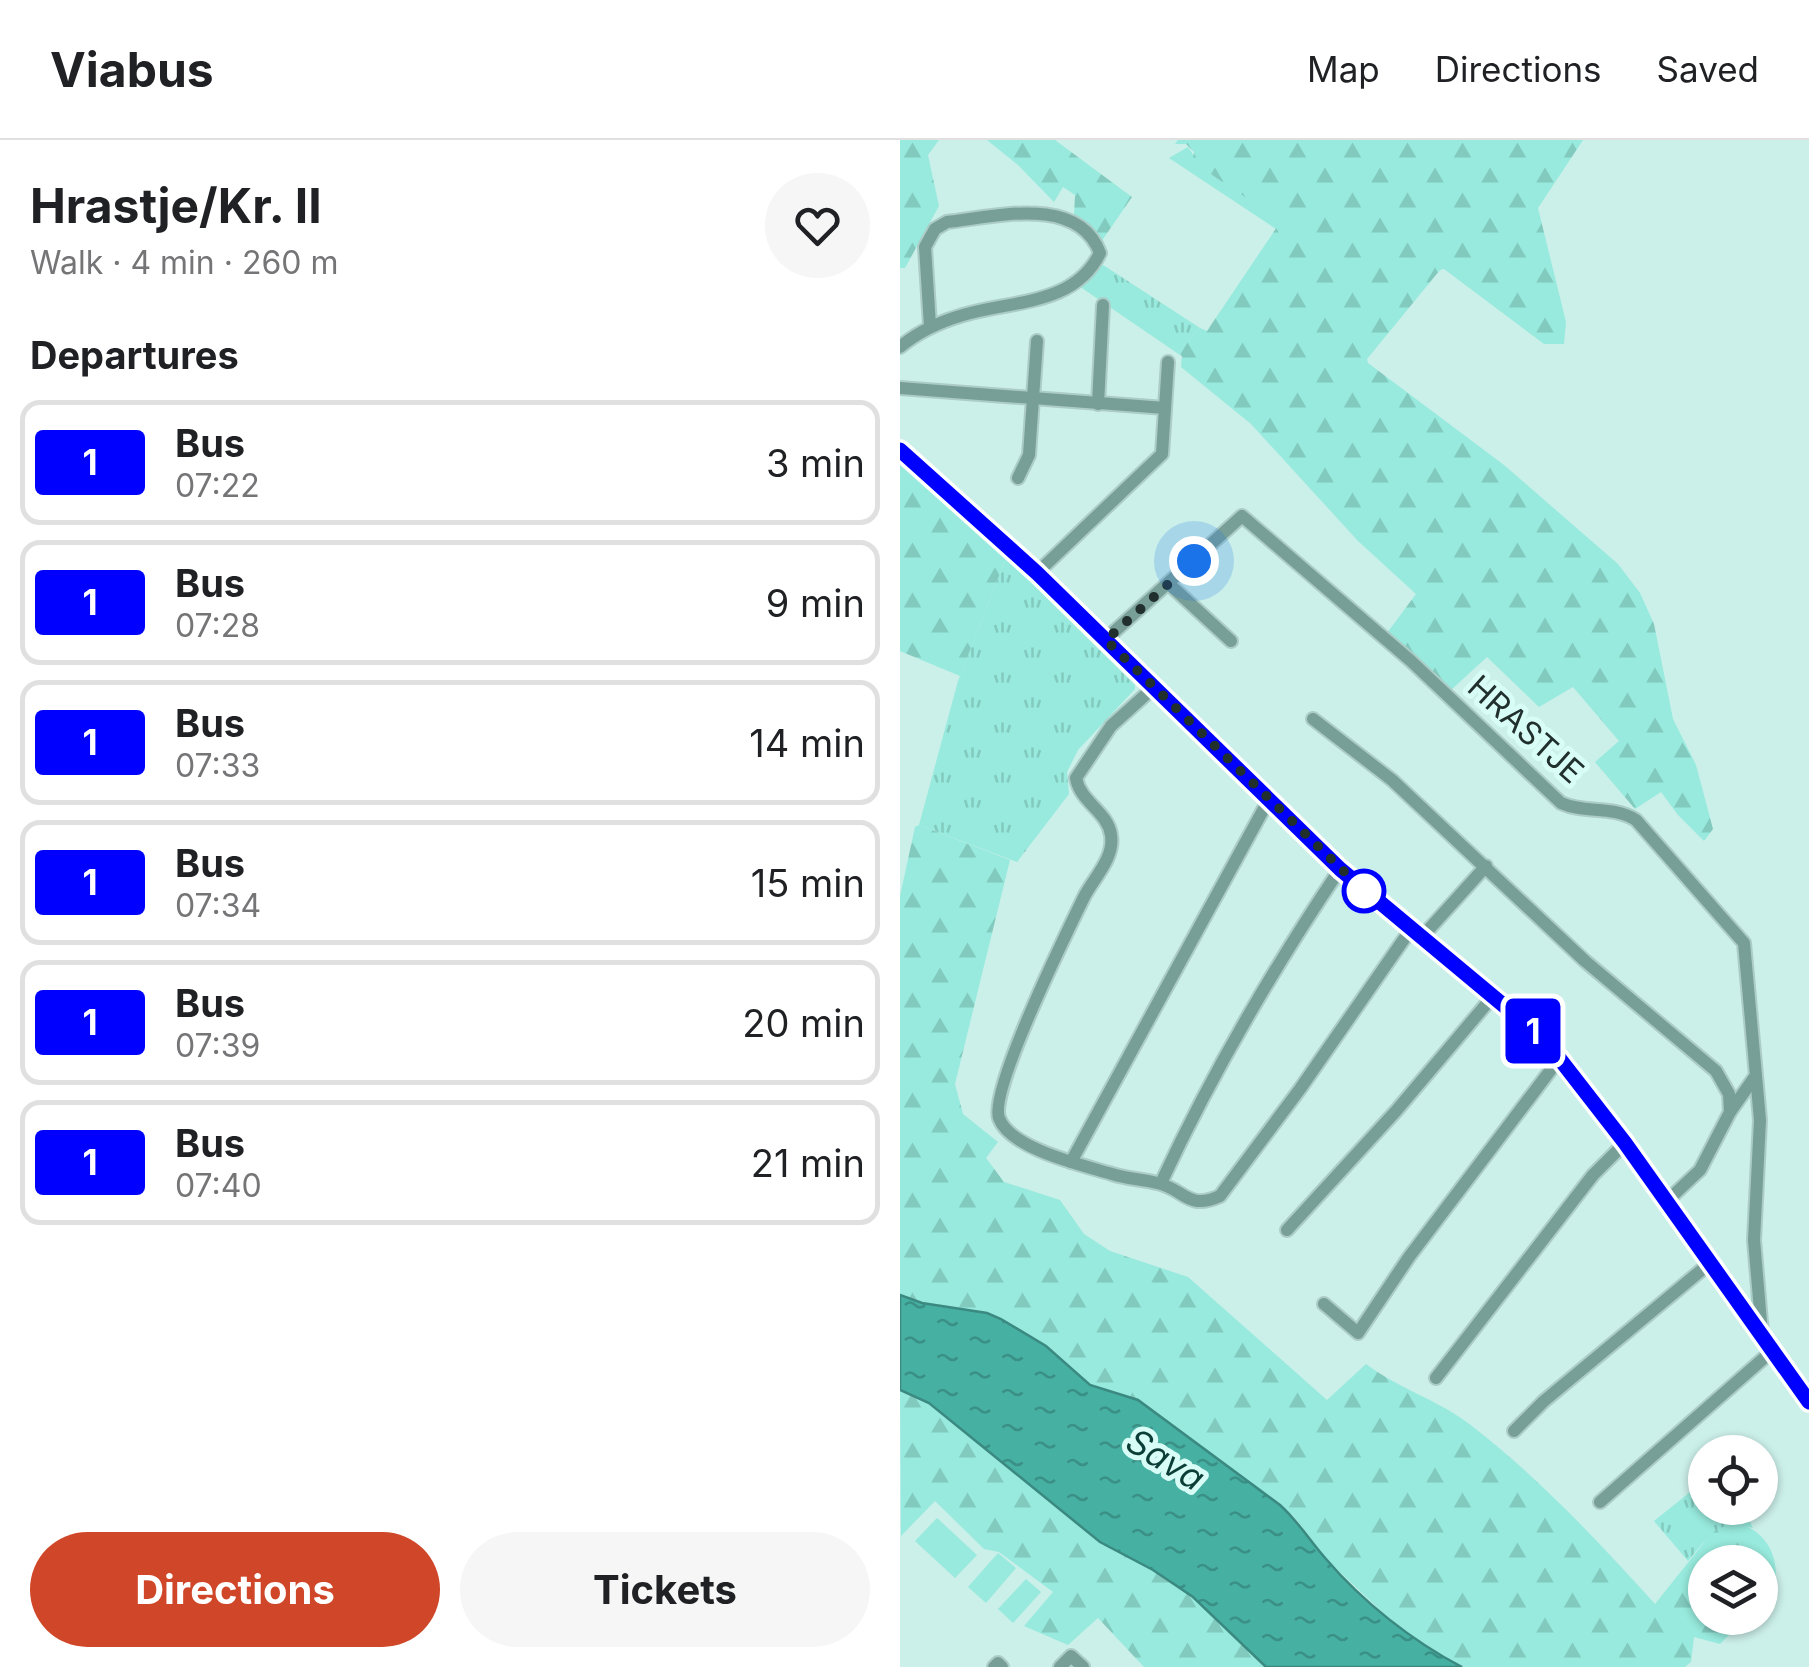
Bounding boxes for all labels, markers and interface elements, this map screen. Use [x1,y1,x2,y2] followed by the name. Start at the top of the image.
[50,40,214,99] text: Viabus
[1307,48,1380,90] text: Map
[1435,48,1602,90] text: Directions
[1657,48,1759,90] text: Saved
[765,173,870,278] button: heart
[30,176,322,235] text: Hrastje/Kr. II
[30,243,339,282] text: Walk · 4 min · 260 m
[30,332,239,378] text: Departures
[175,420,245,466] text: Bus
[766,440,865,486] text: 3 min
[82,441,98,483] text: 1
[175,466,260,505] text: 07:22
[1169,536,1219,586] your location
[175,560,245,606] text: Bus
[766,580,865,626] text: 9 min
[82,581,98,623] text: 1
[175,606,260,645] text: 07:28
[1460,667,1592,791] street label: HRASTJE
[175,700,245,746] text: Bus
[749,720,865,766] text: 14 min
[82,721,98,763] text: 1
[175,746,260,785] text: 07:33
[175,840,245,886] text: Bus
[751,860,865,906] text: 15 min
[82,861,98,903] text: 1
[1343,870,1385,912] unlabelled marker
[175,886,261,925] text: 07:34
[175,980,245,1026] text: Bus
[1500,998,1566,1064] line badge: 1
[742,1000,865,1046] text: 20 min
[82,1001,98,1043] text: 1
[1525,1010,1541,1052] text: 1
[175,1026,260,1065] text: 07:39
[175,1120,245,1166] text: Bus
[751,1140,865,1186] text: 21 min
[82,1141,98,1183] text: 1
[175,1166,262,1205] text: 07:40
[1119,1419,1213,1499] water label: Sava
[1688,1435,1778,1635] map controls
[1688,1435,1778,1525] button: locate
[30,1532,440,1647] button: Directions
[460,1532,870,1647] button: Tickets
[1688,1545,1778,1635] button: layers

